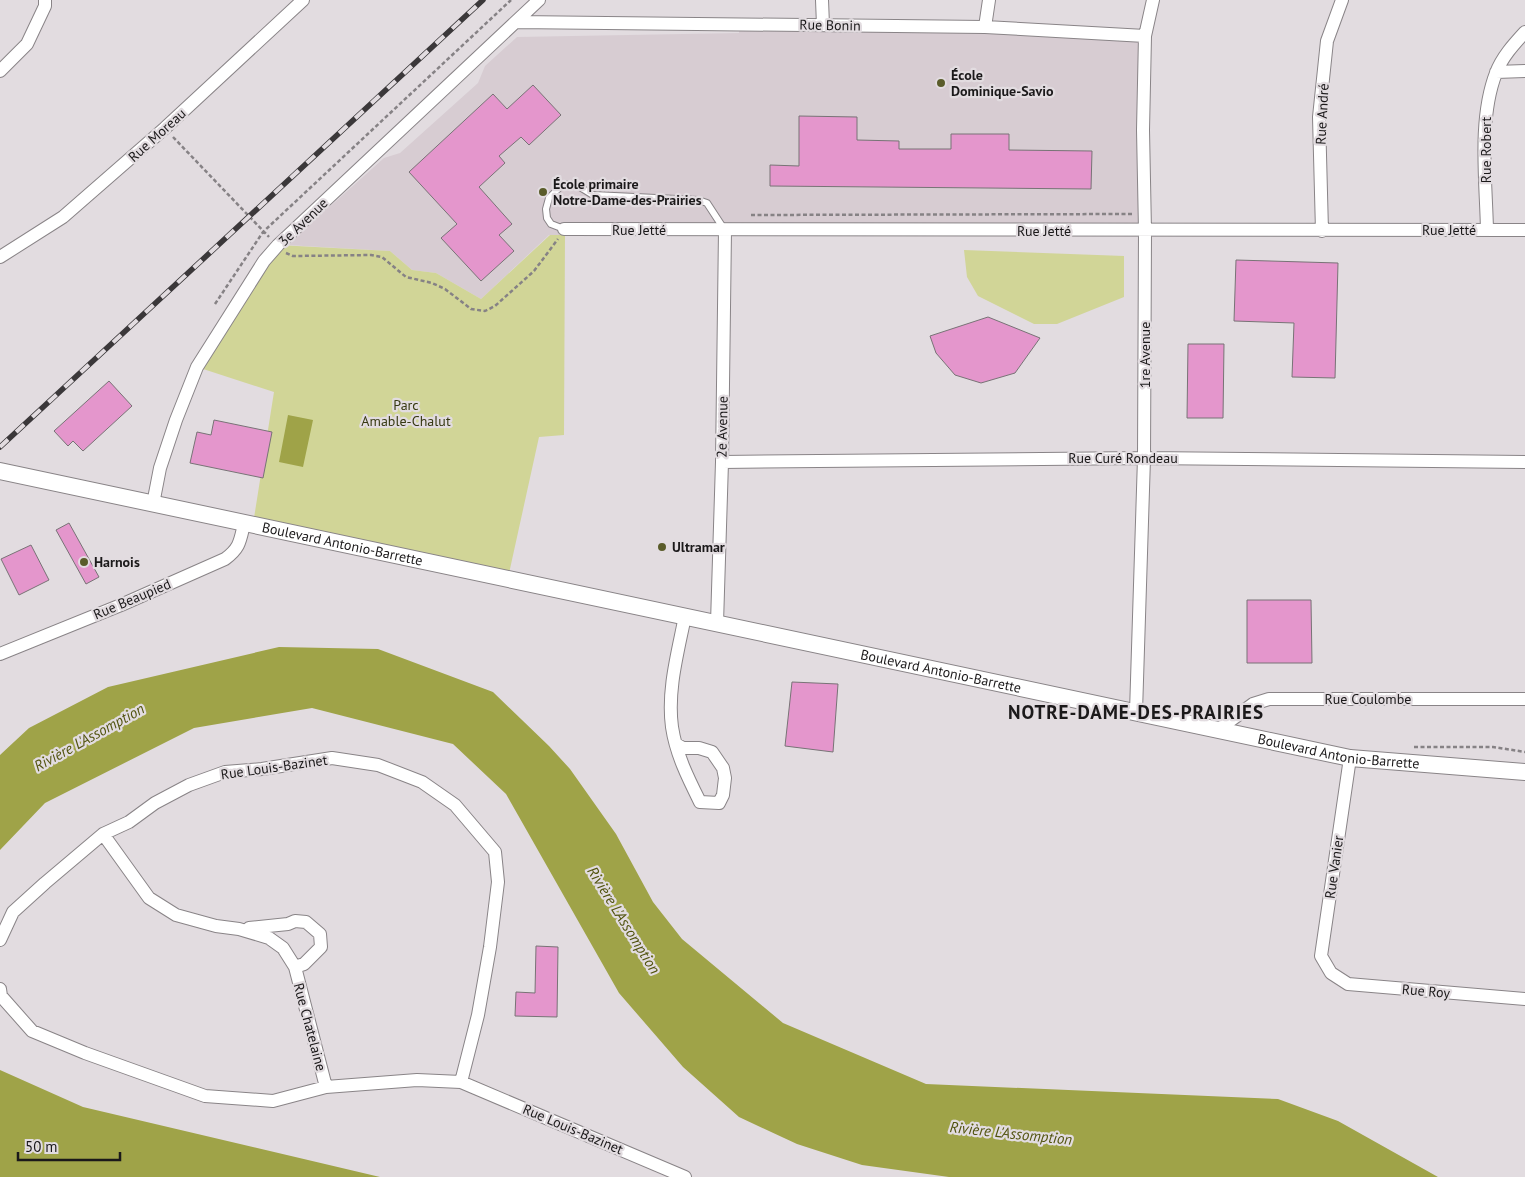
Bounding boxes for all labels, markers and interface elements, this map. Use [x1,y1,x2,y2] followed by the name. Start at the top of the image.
[799,15,861,35] street label: Rue Bonin
[951,66,1054,100] place label: École Dominique-Savio
[935,77,947,89] marker: École Dominique-Savio
[1311,83,1333,145] street label: Rue André
[124,104,190,166] street label: Rue Moreau
[1477,117,1495,183] street label: Rue Robert
[553,175,702,209] place label: École primaire Notre-Dame-des-Prairies
[537,186,549,198] marker: École primaire Notre-Dame-des-Prairies
[275,194,331,250] street label: 3e Avenue
[612,221,666,239] street label: Rue Jetté
[1422,221,1476,239] street label: Rue Jetté
[1017,222,1071,240] street label: Rue Jetté
[1136,322,1154,388] street label: 1re Avenue
[361,396,451,430] park label: Parc Amable-Chalut
[712,396,732,458] street label: 2e Avenue
[1068,449,1178,467] street label: Rue Curé Rondeau
[260,518,424,570] street label: Boulevard Antonio-Barrette
[672,538,725,556] place label: Ultramar
[656,541,668,553] marker: Ultramar
[94,553,140,571] place label: Harnois
[78,556,90,568] marker: Harnois
[91,575,173,623] street label: Rue Beaupied
[859,645,1023,697] street label: Boulevard Antonio-Barrette
[1325,690,1411,708] street label: Rue Coulombe
[31,699,148,775] water label: Rivière L'Assomption
[1008,700,1264,724] district label: NOTRE-DAME-DES-PRAIRIES
[1256,730,1420,773] street label: Boulevard Antonio-Barrette
[220,751,329,783] street label: Rue Louis-Bazinet
[1321,834,1347,900] street label: Rue Vanier
[583,863,665,977] water label: Rivière L'Assomption
[1401,980,1451,1002] street label: Rue Roy
[290,981,330,1073] street label: Rue Chatelaine
[520,1100,626,1158] street label: Rue Louis-Bazinet
[949,1117,1073,1149] water label: Rivière L'Assomption
[18,1130,120,1162] scale bar
[25,1137,58,1156] text: 50 m

